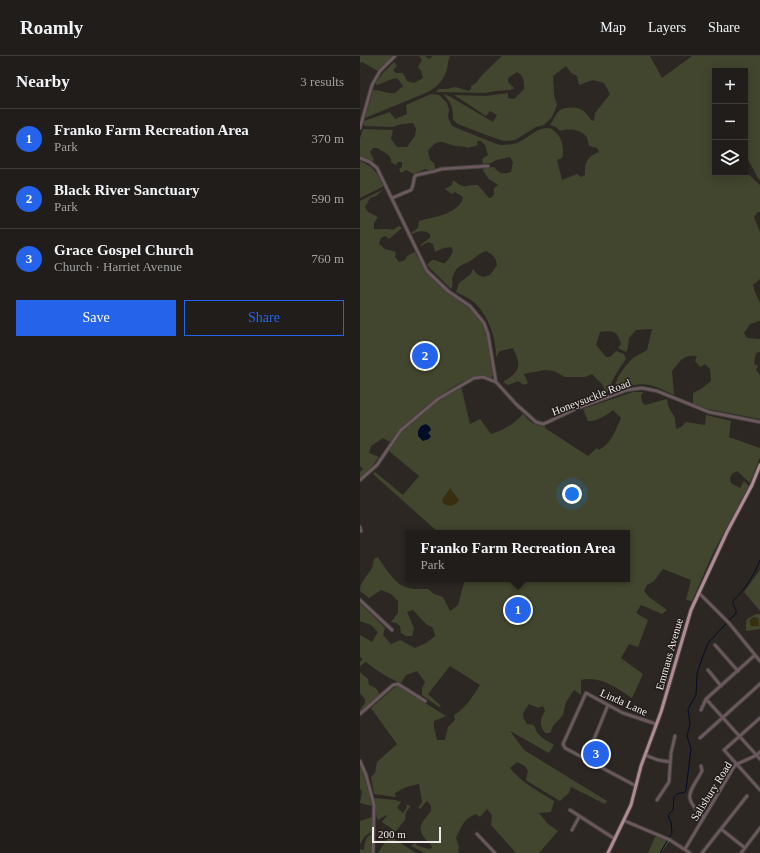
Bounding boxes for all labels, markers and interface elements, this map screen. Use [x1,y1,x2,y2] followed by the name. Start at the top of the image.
[20,17,83,38] text: Roamly
[600,20,626,35] text: Map
[648,20,686,35] text: Layers
[708,20,740,35] text: Share
[712,68,748,176] map controls
[712,68,748,104] button: +
[16,72,70,91] text: Nearby
[300,74,344,89] text: 3 results
[712,104,748,140] button: −
[54,122,249,138] text: Franko Farm Recreation Area
[26,131,32,146] text: 1
[311,131,344,146] text: 370 m
[54,139,78,154] text: Park
[712,140,748,176] button: layers
[54,182,200,198] text: Black River Sanctuary
[26,191,32,206] text: 2
[311,191,344,206] text: 590 m
[54,199,78,214] text: Park
[54,242,194,258] text: Grace Gospel Church
[26,251,32,266] text: 3
[311,251,344,266] text: 760 m
[54,259,182,274] text: Church · Harriet Avenue
[16,300,176,336] button: Save
[184,300,344,336] button: Share
[412,341,438,371] pin: 2
[550,376,633,418] street label: Honeysuckle Road
[562,484,582,504] your location
[406,530,630,582] popup
[421,540,615,556] text: Franko Farm Recreation Area
[421,557,444,572] text: Park
[505,595,531,625] pin: 1
[653,617,685,691] street label: Emmaus Avenue
[599,686,650,718] street label: Linda Lane
[583,739,609,769] pin: 3
[688,759,734,823] street label: Salisbury Road
[372,825,441,844] scale bar
[378,828,406,840] text: 200 m

